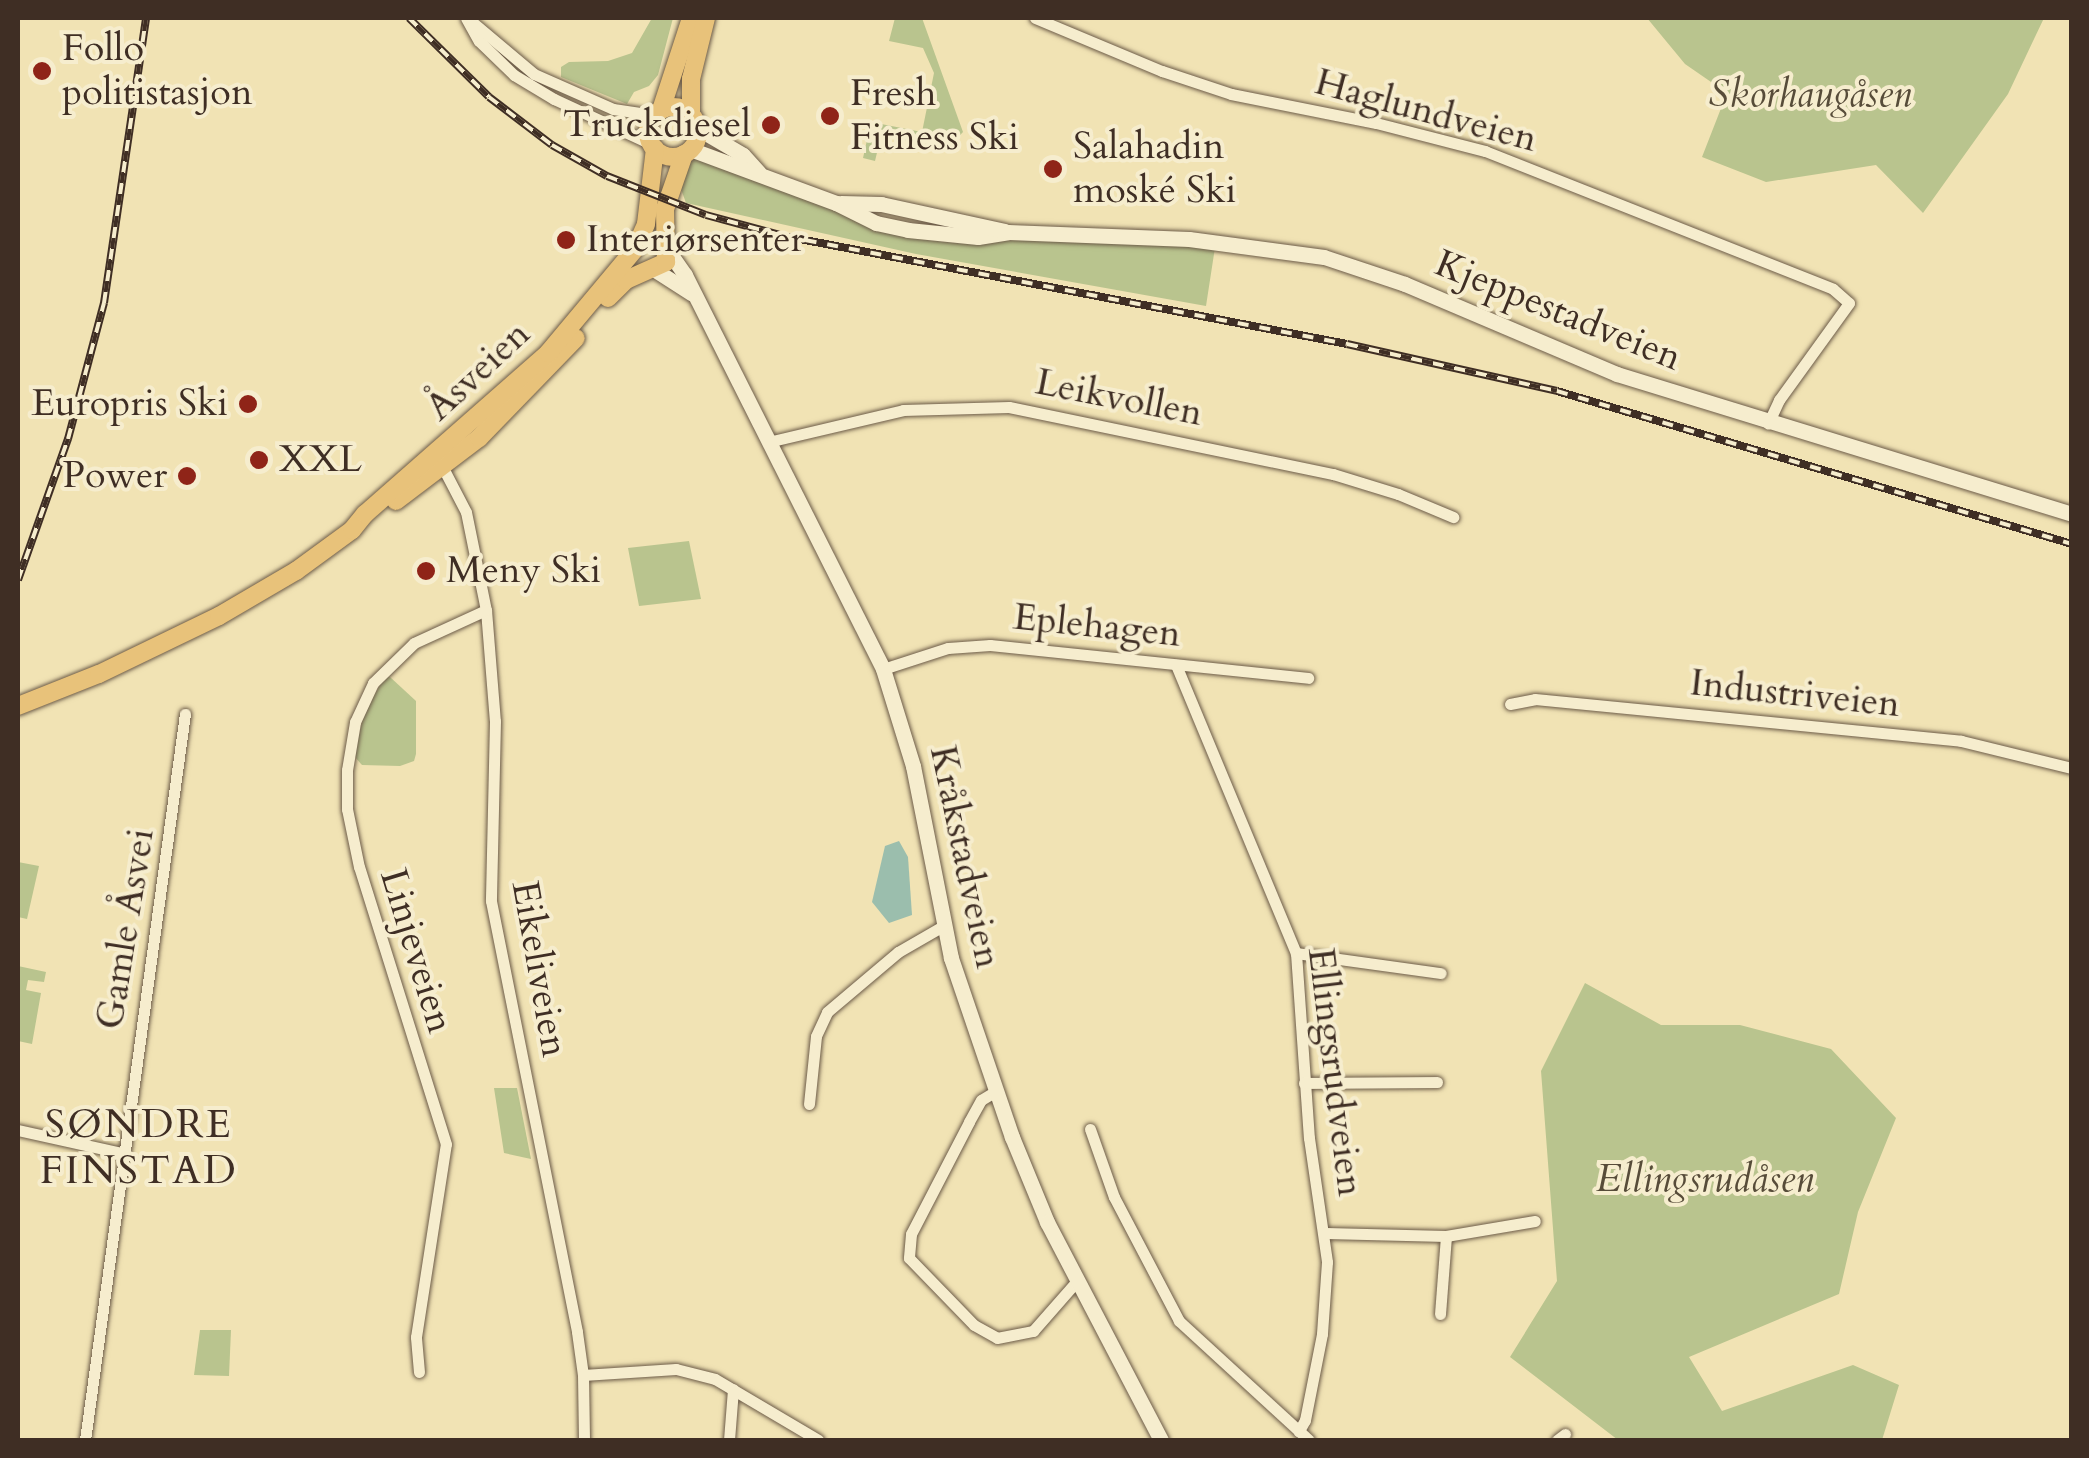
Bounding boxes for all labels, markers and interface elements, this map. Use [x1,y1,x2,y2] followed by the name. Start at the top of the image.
[62,26,253,115] place label: Follo politistasjon
[1310,59,1542,163] street label: Haglundveien
[31,60,53,82] marker: Follo politistasjon
[850,71,1019,160] place label: Fresh Fitness Ski
[1709,72,1911,118] park label: Skorhaugåsen
[563,102,751,148] place label: Truckdiesel
[819,105,841,127] marker: Fresh Fitness Ski
[760,114,782,136] marker: Truckdiesel
[1073,124,1236,213] place label: Salahadin moské Ski
[1042,158,1064,180] marker: Salahadin moské Ski
[586,217,804,263] place label: Interiørsenter
[555,229,577,251] marker: Interiørsenter
[1428,241,1688,381] street label: Kjeppestadveien
[416,311,540,431] street label: Åsveien
[1032,359,1206,437] street label: Leikvollen
[32,381,228,427] place label: Europris Ski
[237,393,259,415] marker: Europris Ski
[279,437,362,483] place label: XXL
[248,449,270,471] marker: XXL
[62,453,167,499] place label: Power
[176,465,198,487] marker: Power
[446,548,601,594] place label: Meny Ski
[415,560,437,582] marker: Meny Ski
[1011,595,1183,657] street label: Eplehagen
[1688,660,1902,728] street label: Industriveien
[919,742,1011,972] street label: Kråkstadveien
[88,825,164,1033] street label: Gamle Åsvei
[369,863,463,1039] street label: Linjeveien
[501,877,577,1061] street label: Eikeliveien
[1297,945,1373,1199] street label: Ellingsrudveien
[40,1101,238,1195] district label: SØNDRE FINSTAD
[1596,1157,1814,1203] park label: Ellingsrudåsen

